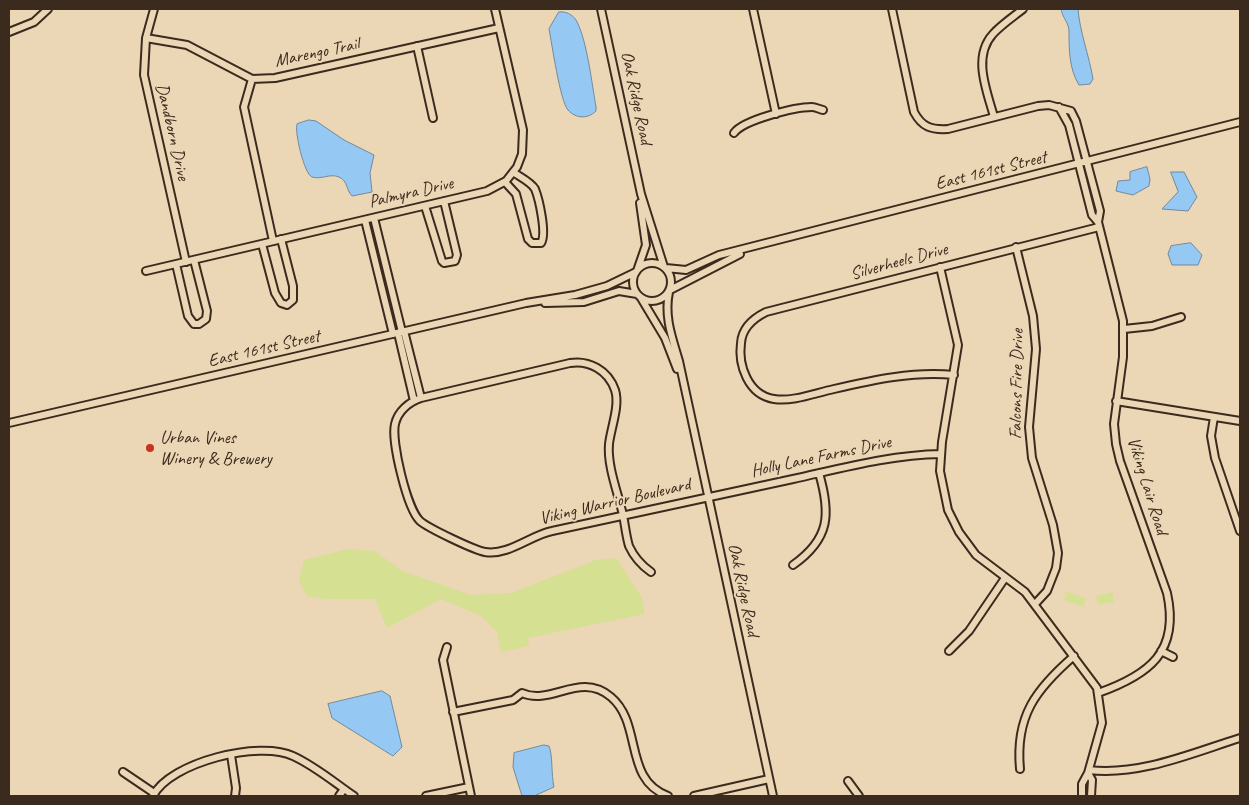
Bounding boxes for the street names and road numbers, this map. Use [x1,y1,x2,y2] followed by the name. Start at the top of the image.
[273,34,361,72] street label: Marengo Trail
[616,50,656,146] street label: Oak Ridge Road
[150,81,194,183] street label: Dandborn Drive
[933,147,1049,195] street label: East 161st Street
[367,173,455,213] street label: Palmyra Drive
[848,239,950,285] street label: Silverheels Drive
[206,326,322,372] street label: East 161st Street
[1005,329,1029,439] street label: Falcons Fire Drive
[749,432,893,482] street label: Holly Lane Farms Drive
[1122,435,1172,537] street label: Viking Lair Road
[538,474,692,530] street label: Viking Warrior Boulevard
[723,542,763,638] street label: Oak Ridge Road

